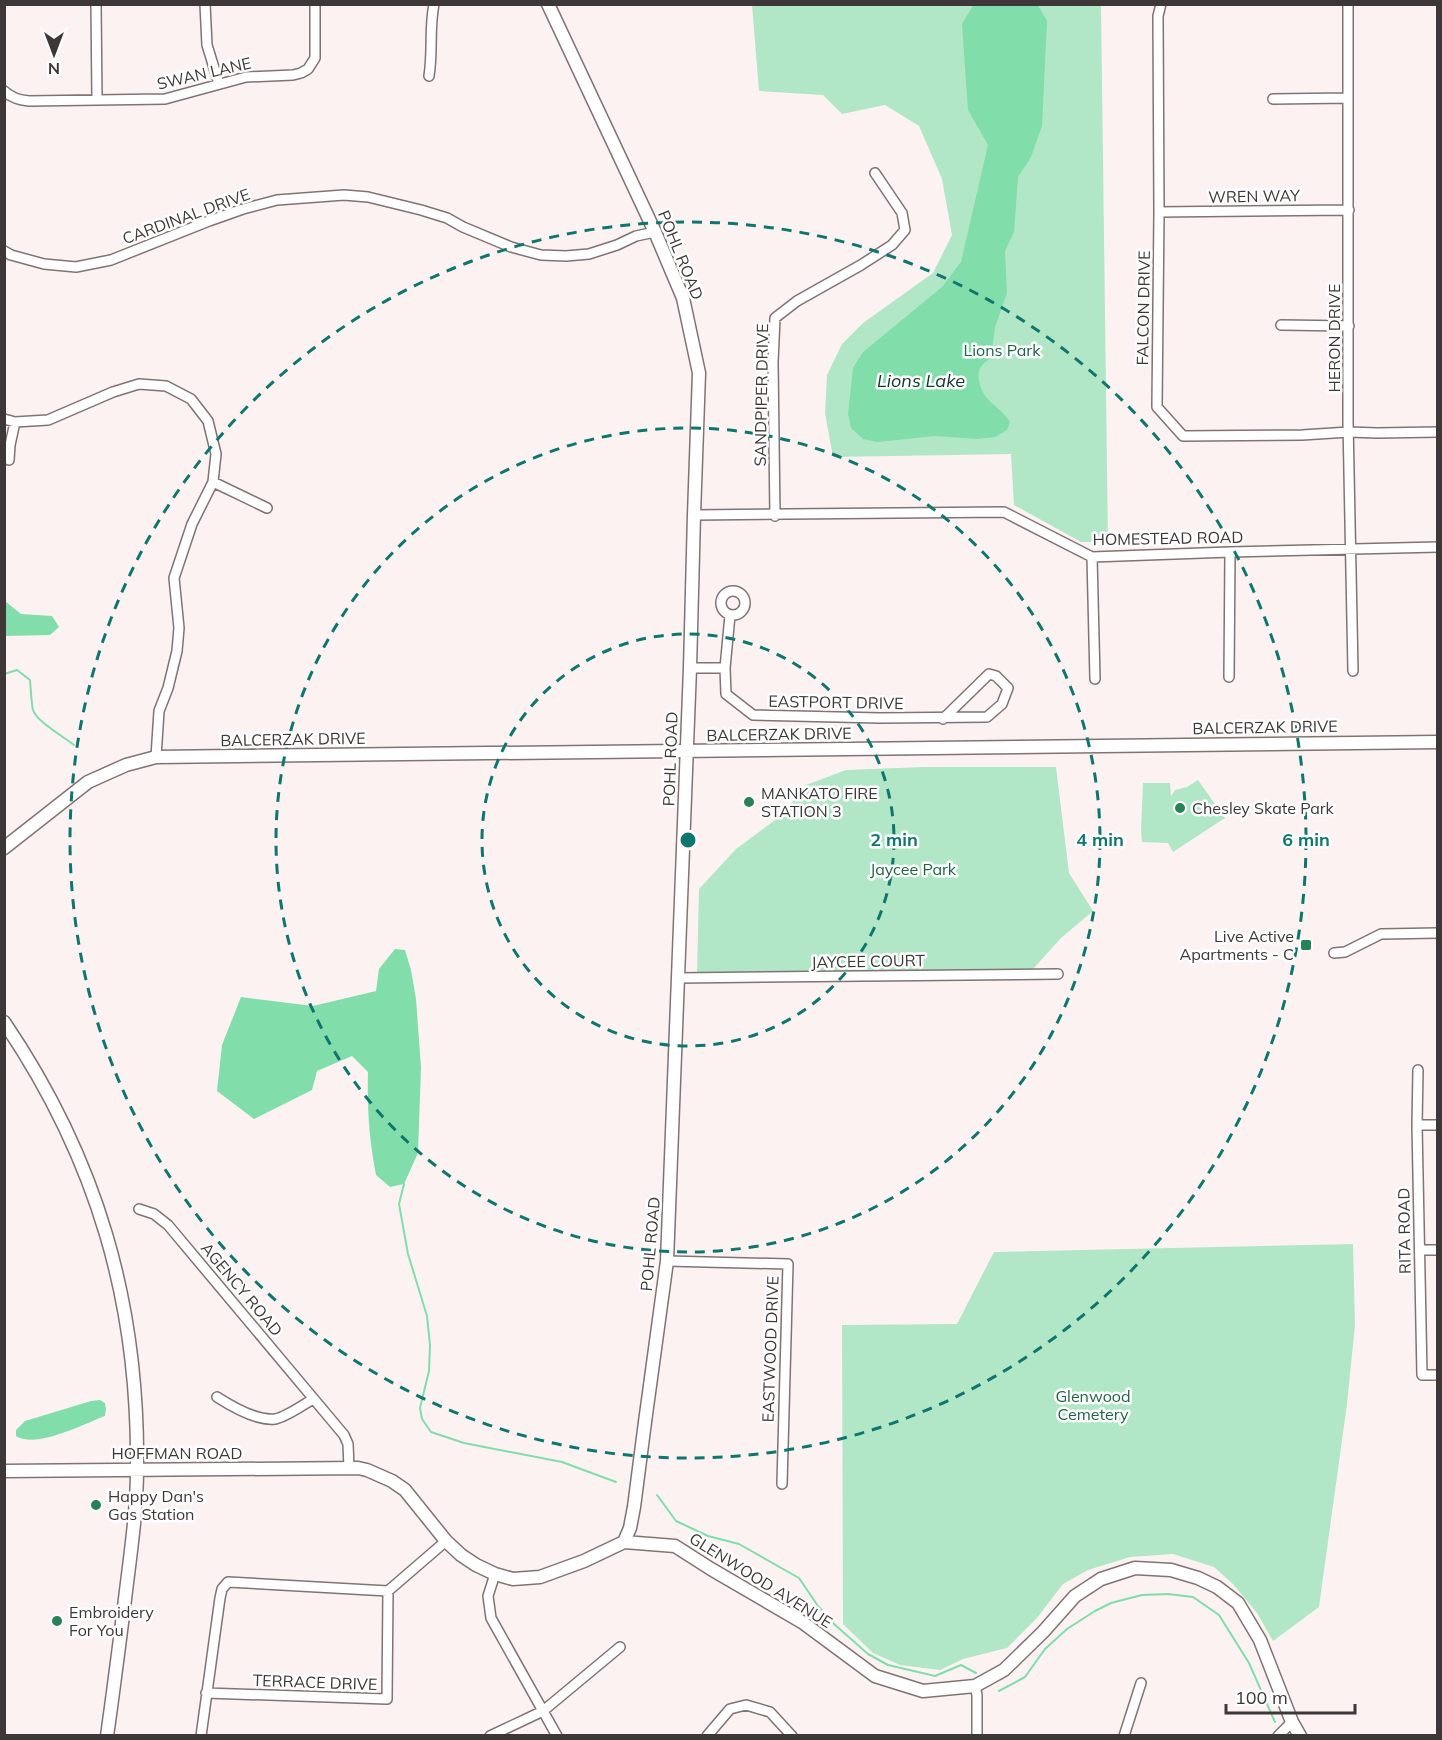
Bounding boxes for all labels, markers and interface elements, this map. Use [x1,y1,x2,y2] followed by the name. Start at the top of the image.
[24,24,84,84] north arrow
[155,52,253,94] street label: SWAN LANE
[48,59,60,79] text: N
[120,184,252,248] street label: CARDINAL DRIVE
[1208,185,1300,207] street label: WREN WAY
[654,207,708,303] street label: POHL ROAD
[1132,250,1154,366] street label: FALCON DRIVE
[1324,284,1344,392] street label: HERON DRIVE
[750,323,772,467] street label: SANDPIPER DRIVE
[964,340,1041,360] park label: Lions Park
[877,369,965,392] water label: Lions Lake
[1092,527,1244,549] street label: HOMESTEAD ROAD
[768,691,904,713] street label: EASTPORT DRIVE
[658,711,682,807] street label: POHL ROAD
[1192,716,1338,738] street label: BALCERZAK DRIVE
[706,723,852,745] street label: BALCERZAK DRIVE
[220,728,366,750] street label: BALCERZAK DRIVE
[761,783,878,821] place label: MANKATO FIRE STATION 3
[742,795,756,809] marker: MANKATO FIRE STATION 3
[1192,798,1335,818] place label: Chesley Skate Park
[1173,801,1187,815] marker: Chesley Skate Park
[870,828,918,851] text: 2 min
[1076,828,1124,851] text: 4 min
[1282,828,1330,851] text: 6 min
[678,830,698,850] centre of rings
[870,859,957,879] park label: Jaycee Park
[1179,926,1294,964] place label: Live Active Apartments - C
[1299,938,1313,952] marker: Live Active Apartments - C
[811,950,925,972] street label: JAYCEE COURT
[1393,1188,1415,1274] street label: RITA ROAD
[636,1196,664,1292] street label: POHL ROAD
[197,1238,287,1340] street label: AGENCY ROAD
[757,1275,783,1423] street label: EASTWOOD DRIVE
[1055,1386,1131,1424] park label: Glenwood Cemetery
[111,1443,243,1463] street label: HOFFMAN ROAD
[108,1486,204,1524] place label: Happy Dan's Gas Station
[89,1498,103,1512] marker: Happy Dan's Gas Station
[686,1528,836,1632] street label: GLENWOOD AVENUE
[69,1602,154,1640] place label: Embroidery For You
[50,1614,64,1628] marker: Embroidery For You
[252,1670,378,1694] street label: TERRACE DRIVE
[1226,1677,1355,1715] scale bar
[1235,1686,1288,1709] text: 100 m

